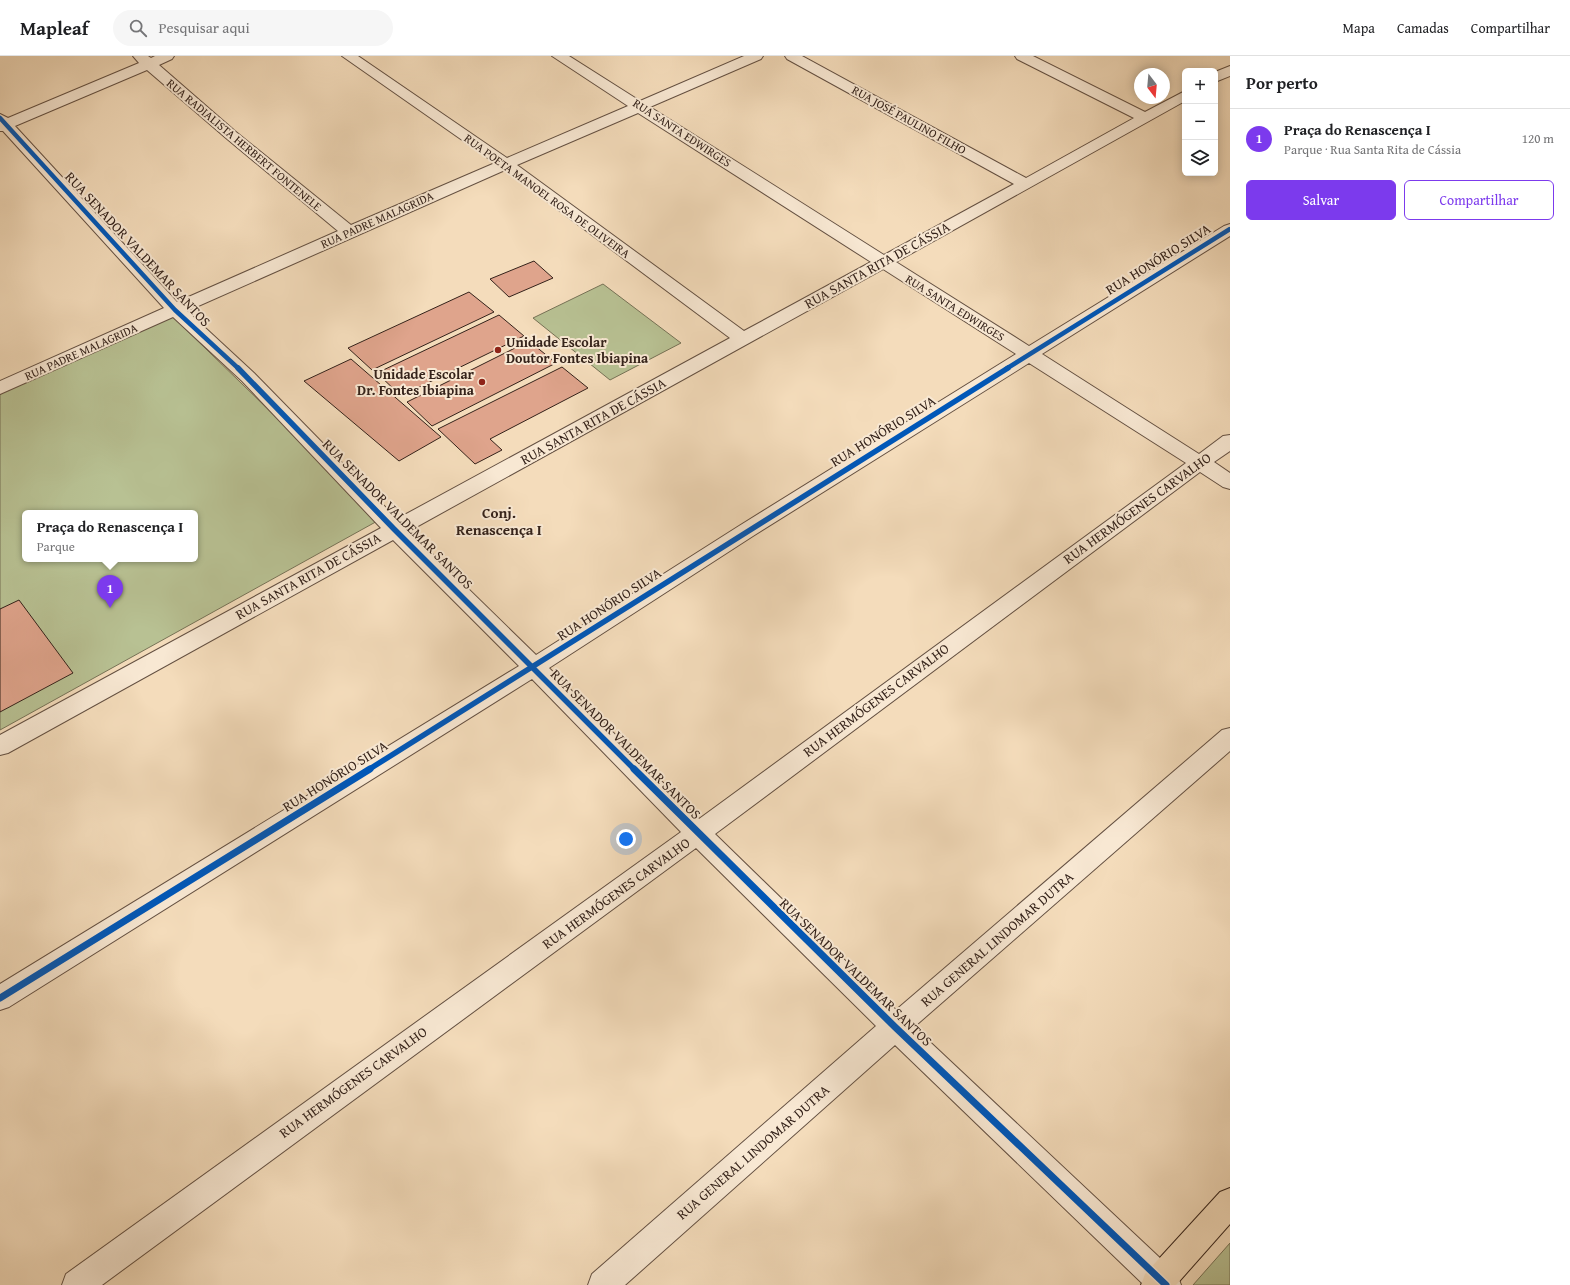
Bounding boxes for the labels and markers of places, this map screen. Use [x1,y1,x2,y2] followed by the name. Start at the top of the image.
[506,332,649,368] place label: Unidade Escolar Doutor Fontes Ibiapina
[493,345,503,355] marker: Unidade Escolar Doutor Fontes Ibiapina
[357,364,475,400] place label: Unidade Escolar Dr. Fontes Ibiapina
[477,377,487,387] marker: Unidade Escolar Dr. Fontes Ibiapina
[97,575,123,608] pin: 1

